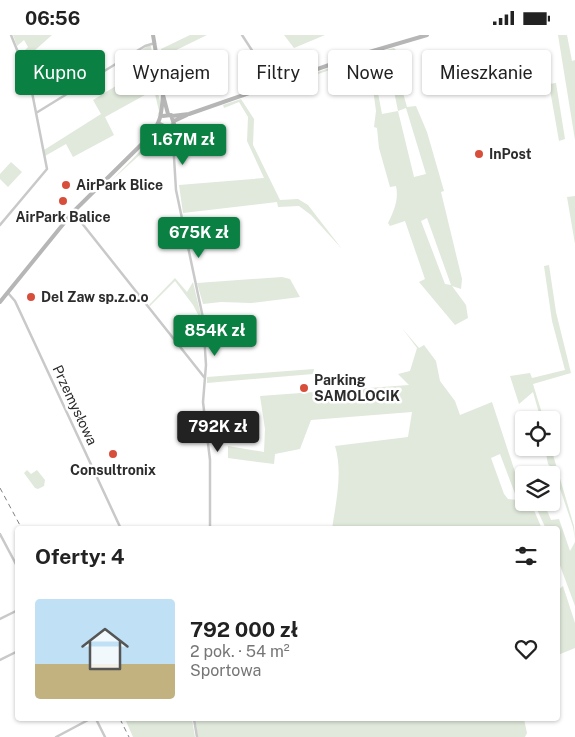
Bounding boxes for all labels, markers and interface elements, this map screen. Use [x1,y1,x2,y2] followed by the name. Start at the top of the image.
[25,7,80,29] text: 06:56
[15,50,105,95] chip: Kupno
[115,50,228,95] chip: Wynajem
[238,50,318,95] chip: Filtry
[328,50,412,95] chip: Nowe
[422,50,551,95] chip: Mieszkanie
[131,123,235,166] pin: 1.67M zł
[151,130,215,149] text: 1.67M zł
[489,146,532,162] place label: InPost
[473,148,485,160] marker: InPost
[76,177,163,193] place label: AirPark Blice
[60,179,72,191] marker: AirPark Blice
[57,195,69,207] marker: AirPark Balice
[15,209,111,225] place label: AirPark Balice
[153,217,245,259] pin: 675K zł
[169,223,229,242] text: 675K zł
[41,289,148,305] place label: Del Zaw sp.z.o.o
[25,291,37,303] marker: Del Zaw sp.z.o.o
[169,315,261,357] pin: 854K zł
[185,321,246,340] text: 854K zł
[50,363,100,447] street label: Przemysłowa
[314,372,400,404] place label: Parking SAMOLOCIK
[298,382,310,394] marker: Parking SAMOLOCIK
[172,411,264,453] pin: 792K zł
[515,411,560,511] map controls
[515,411,560,456] button: locate
[188,417,248,436] text: 792K zł
[107,448,119,460] marker: Consultronix
[70,462,156,478] place label: Consultronix
[515,466,560,511] button: layers
[512,542,540,570] icon: filters
[35,544,125,569] text: Oferty: 4
[190,617,298,642] text: 792 000 zł
[75,619,135,679] icon: home
[512,635,540,663] icon: heart
[190,642,290,661] text: 2 pok. · 54 m²
[190,661,261,680] text: Sportowa

